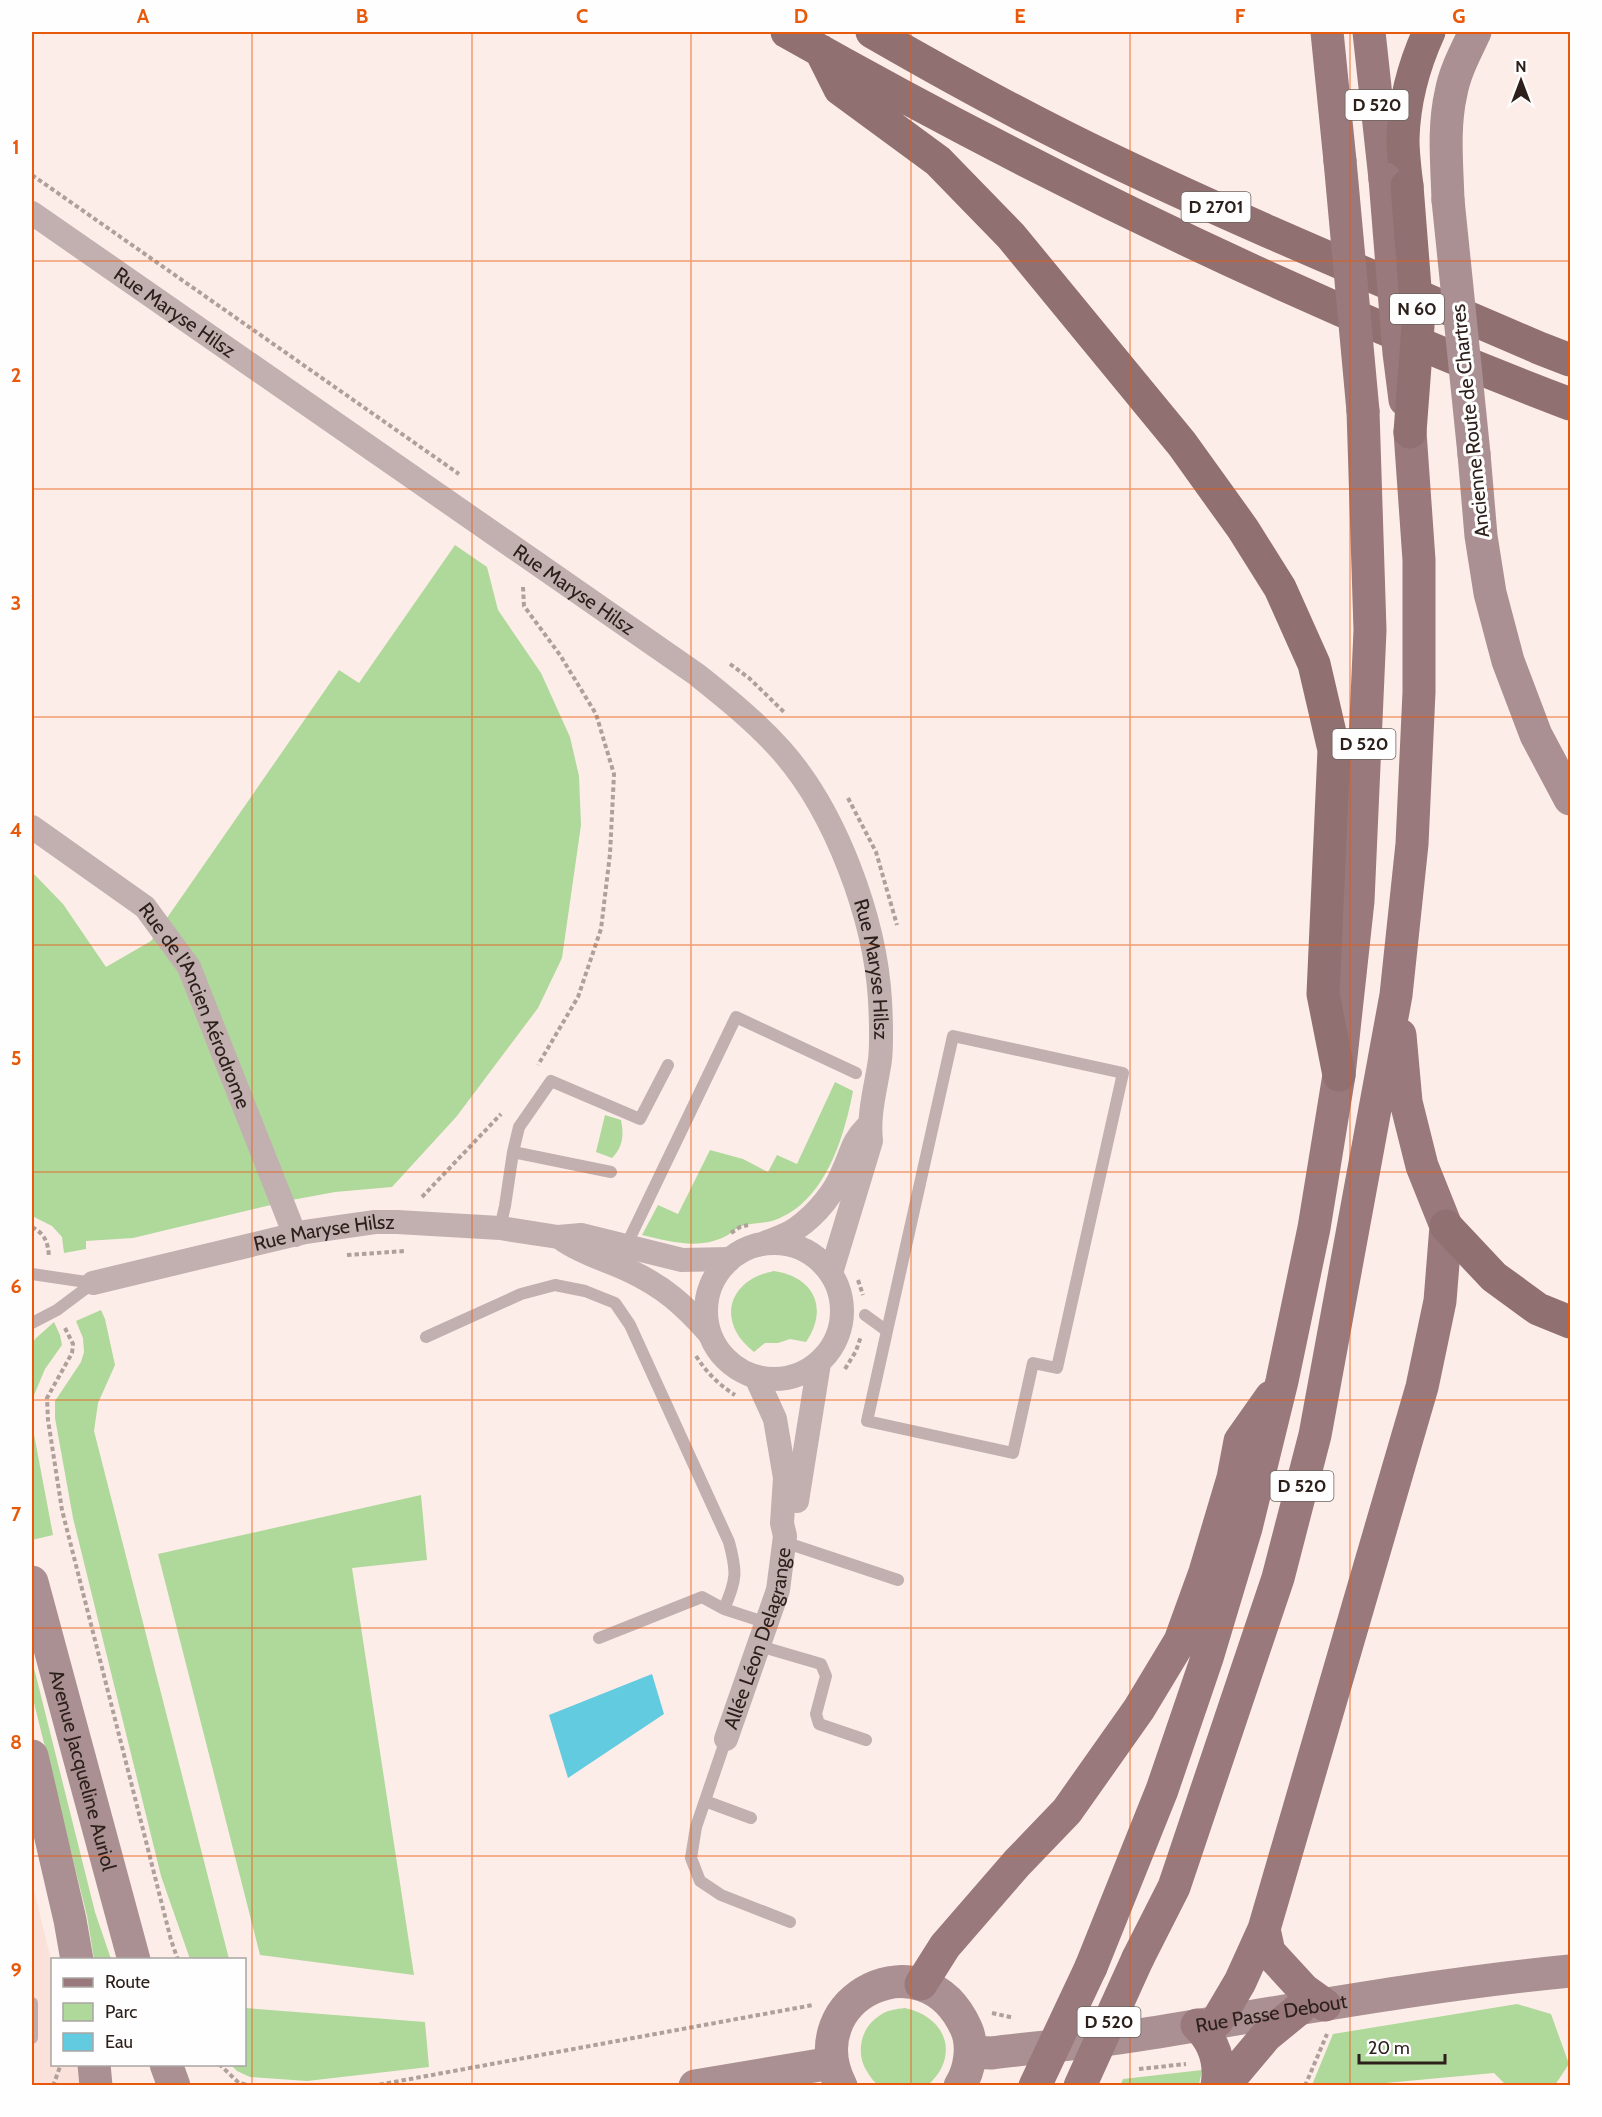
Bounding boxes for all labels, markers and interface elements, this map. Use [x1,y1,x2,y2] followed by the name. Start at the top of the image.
[137,4,150,28] text: A
[356,4,368,28] text: B
[576,4,588,28] text: C
[794,4,808,28] text: D
[1014,4,1026,28] text: E
[1235,4,1246,28] text: F
[1452,4,1466,28] text: G
[1491,51,1551,111] north arrow
[1515,57,1527,76] text: N
[1346,90,1408,120] road number: D 520
[12,135,20,159] text: 1
[1182,192,1250,222] road number: D 2701
[109,262,240,363] street label: Rue Maryse Hilsz
[1390,294,1444,324] road number: N 60
[1446,303,1494,539] street label: Ancienne Route de Chartres
[11,363,21,387] text: 2
[509,539,640,640] street label: Rue Maryse Hilsz
[11,591,21,615] text: 3
[1332,729,1396,759] road number: D 520
[10,818,22,842] text: 4
[849,896,893,1040] street label: Rue Maryse Hilsz
[134,898,256,1112] street label: Rue de l'Ancien Aérodrome
[11,1046,21,1070] text: 5
[251,1210,395,1256] street label: Rue Maryse Hilsz
[10,1274,22,1298] text: 6
[1270,1471,1334,1501] road number: D 520
[11,1502,22,1526] text: 7
[718,1546,795,1732] street label: Allée Léon Delagrange
[44,1667,121,1874] street label: Avenue Jacqueline Auriol
[10,1730,22,1754] text: 8
[10,1958,22,1982] text: 9
[51,1958,246,2066] legend
[105,1971,150,1993] text: Route
[1194,1989,1349,2038] street label: Rue Passe Debout
[105,2001,137,2023] text: Parc
[1078,2007,1140,2037] road number: D 520
[1359,2027,1444,2065] scale bar
[105,2031,133,2053] text: Eau
[1368,2037,1410,2059] text: 20 m

